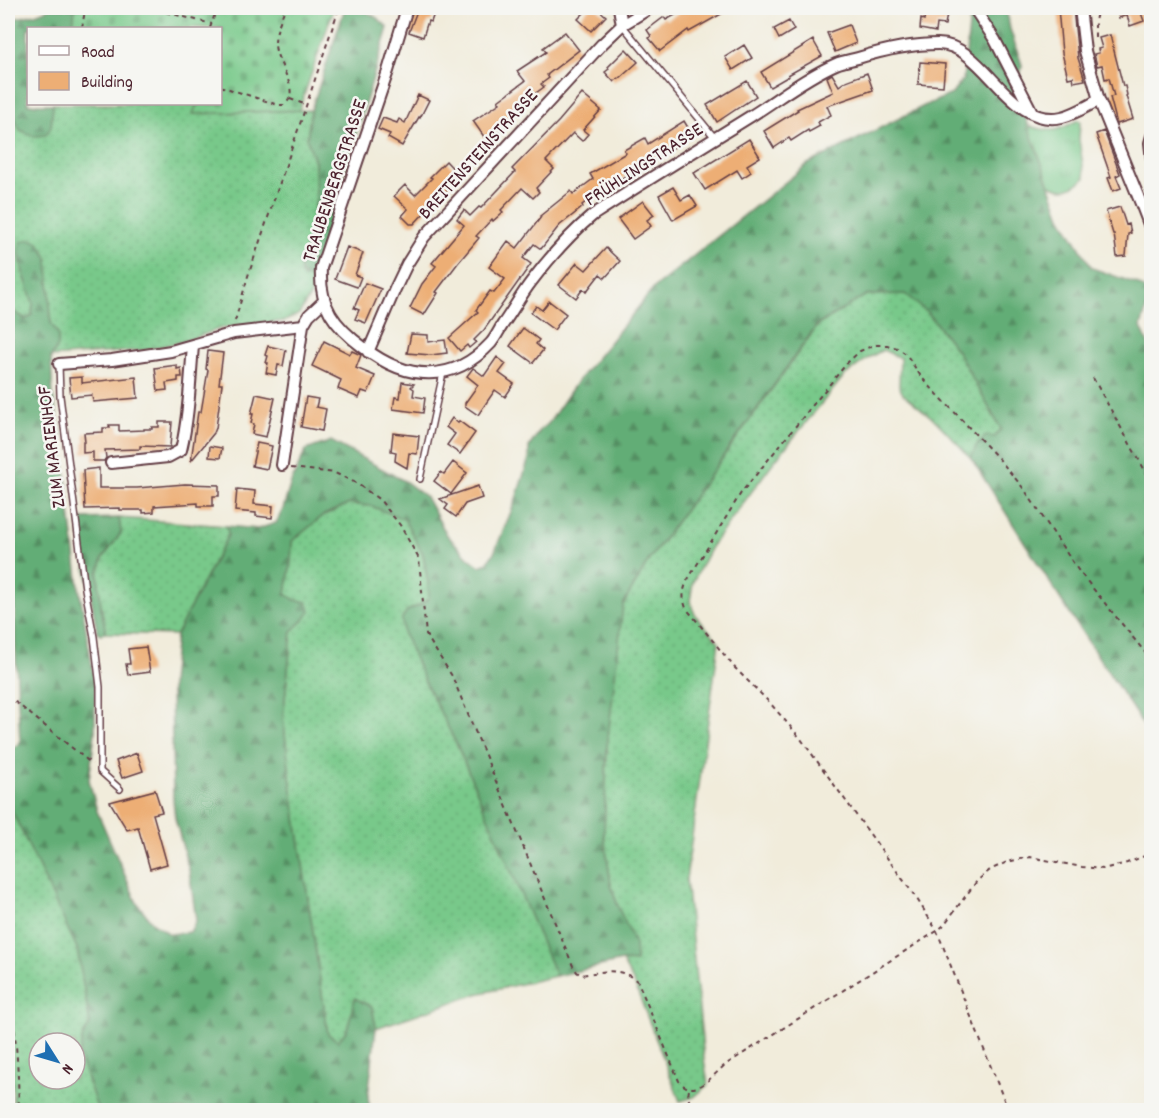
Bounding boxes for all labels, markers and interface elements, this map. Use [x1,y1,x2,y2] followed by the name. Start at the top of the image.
[27,27,222,105] legend
[81,41,115,66] text: Road
[81,71,133,96] text: Building
[413,83,546,227] street label: BREITENSTEINSTRASSE
[296,96,375,266] street label: TRAUBENBERGSTRASSE
[580,117,709,214] street label: FRÜHLINGSTRASSE
[32,384,74,509] street label: ZUM MARIENHOF
[27,1031,87,1091] north arrow
[55,1058,79,1079] text: N

